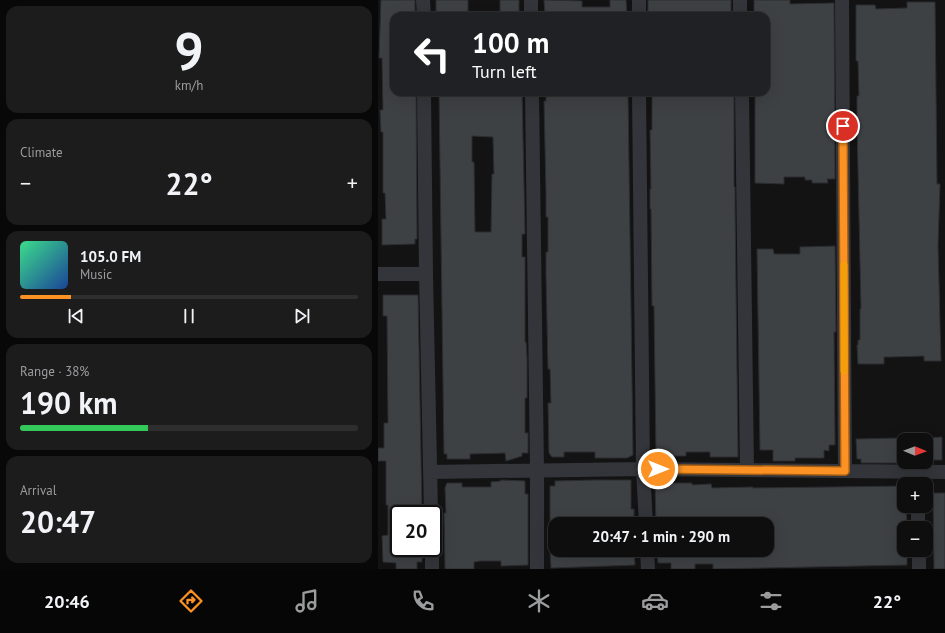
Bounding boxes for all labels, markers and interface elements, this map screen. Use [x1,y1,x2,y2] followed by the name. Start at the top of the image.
[174,17,204,84] text: 9
[472,24,549,61] text: 100 m
[406,28,458,80] icon: left
[472,60,537,83] text: Turn left
[175,77,203,94] text: km/h
[826,109,860,143] pin
[832,115,854,137] icon: arrive
[20,144,63,161] text: Climate
[165,164,213,203] text: 22°
[20,169,31,197] text: −
[347,169,358,197] text: +
[80,247,141,266] text: 105.0 FM
[80,266,112,283] text: Music
[65,305,87,327] icon: previous
[178,305,200,327] icon: pause
[291,305,313,327] icon: next
[20,363,89,380] text: Range · 38%
[20,383,118,422] text: 190 km
[897,433,933,469] north arrow
[897,433,933,557] map controls
[637,448,679,490] position arrow
[897,477,933,513] button: +
[20,482,56,499] text: Arrival
[20,502,96,541] text: 20:47
[390,505,442,557] speed limit sign: 20
[897,521,933,557] button: −
[592,527,730,546] text: 20:47 · 1 min · 290 m
[177,587,205,615] icon: directions
[293,587,321,615] icon: music
[409,587,437,615] icon: phone
[525,587,553,615] icon: climate
[641,587,669,615] icon: car
[757,587,785,615] icon: filters
[44,590,90,613] text: 20:46
[873,590,901,613] text: 22°

